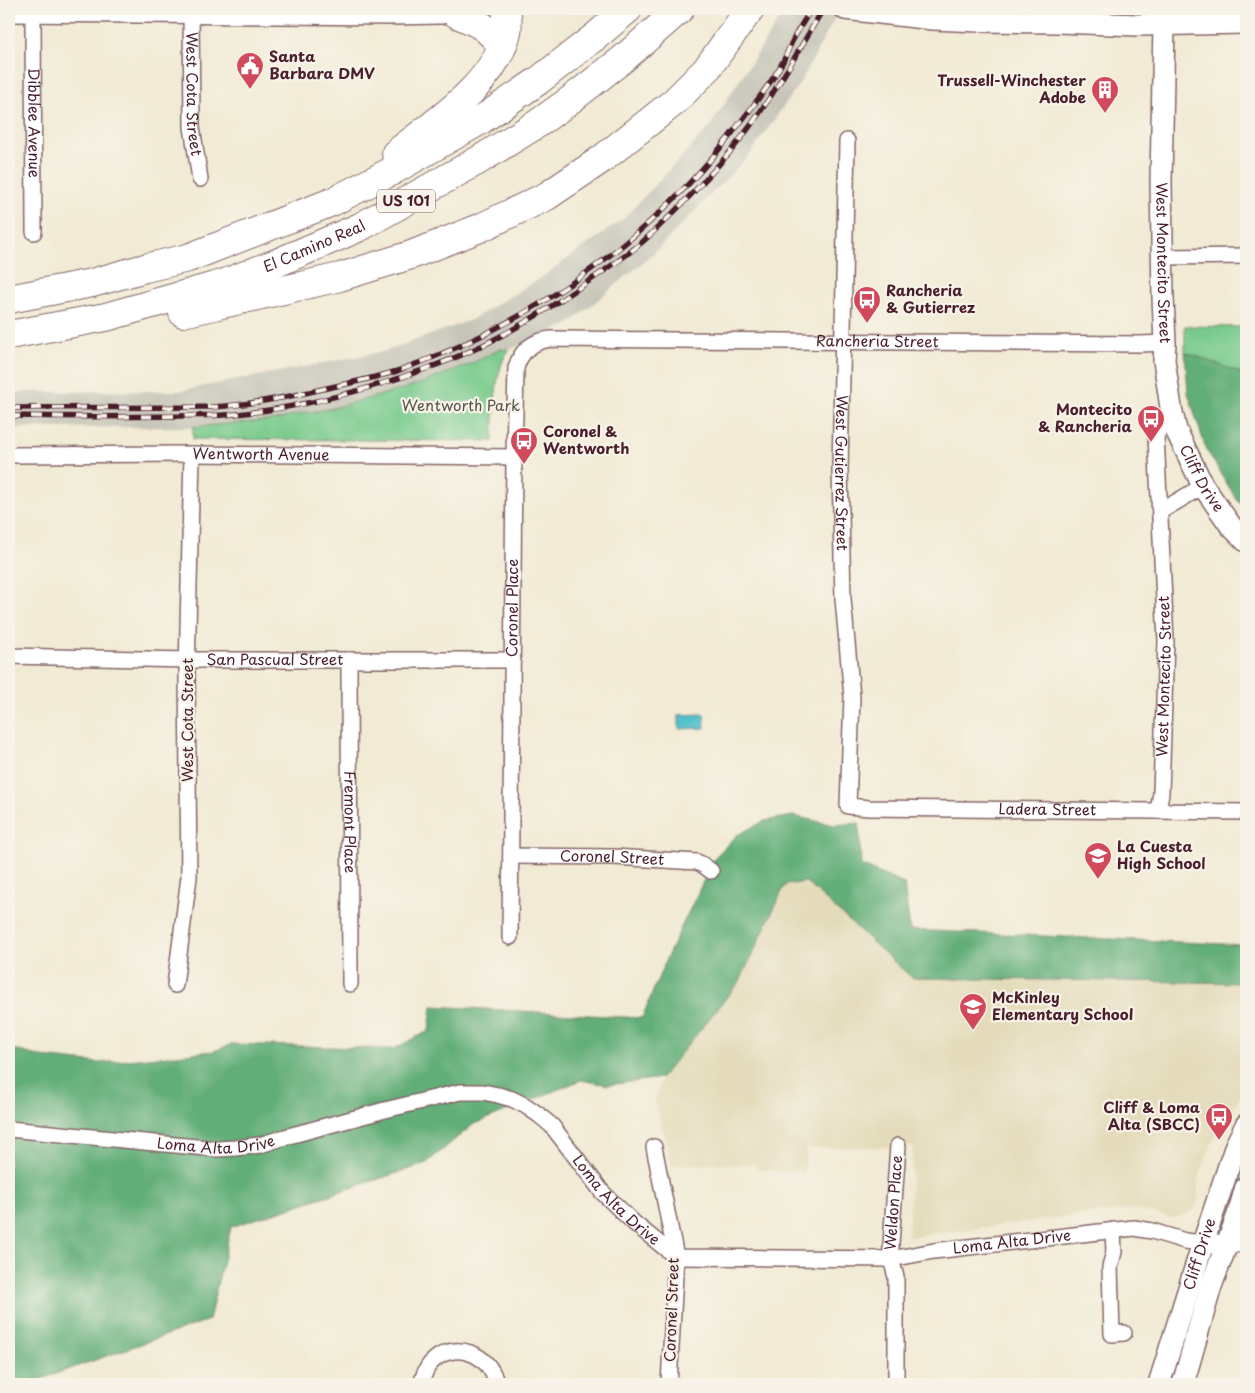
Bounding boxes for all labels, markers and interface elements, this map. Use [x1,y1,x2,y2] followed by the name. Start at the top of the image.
[181,32,209,157] street label: West Cota Street
[269,44,375,84] place label: Santa Barbara DMV
[235,51,265,90] public building icon: Santa Barbara DMV
[23,68,47,178] street label: Dibblee Avenue
[937,68,1087,108] place label: Trussell-Winchester Adobe
[1090,75,1120,114] building icon: Trussell-Winchester Adobe
[1151,182,1178,344] street label: West Montecito Street
[377,190,435,212] road number: US 101
[259,213,369,277] street label: El Camino Real
[886,278,975,318] place label: Rancheria & Gutierrez
[852,285,882,324] bus stop icon: Rancheria & Gutierrez
[816,328,939,352] street label: Rancheria Street
[402,393,520,416] park label: Wentworth Park
[830,395,855,551] street label: West Gutierrez Street
[1038,397,1133,437] place label: Montecito & Rancheria
[1136,404,1166,443] bus stop icon: Montecito & Rancheria
[543,419,630,459] place label: Coronel & Wentworth
[509,426,539,465] bus stop icon: Coronel & Wentworth
[1175,440,1231,516] street label: Cliff Drive
[192,441,330,465] street label: Wentworth Avenue
[499,559,523,657] street label: Coronel Place
[1149,595,1176,757] street label: West Montecito Street
[207,647,343,670] street label: San Pascual Street
[175,658,198,782] street label: West Cota Street
[339,771,363,873] street label: Fremont Place
[998,796,1096,820] street label: Ladera Street
[1117,834,1206,874] place label: La Cuesta High School
[1083,841,1113,880] school or university icon: La Cuesta High School
[560,843,665,870] street label: Coronel Street
[992,985,1133,1025] place label: McKinley Elementary School
[958,992,988,1031] school or university icon: McKinley Elementary School
[1103,1095,1200,1135] place label: Cliff & Loma Alta (SBCC)
[1204,1102,1234,1141] bus stop icon: Cliff & Loma Alta (SBCC)
[156,1128,278,1159] street label: Loma Alta Drive
[568,1149,666,1250] street label: Loma Alta Drive
[878,1154,907,1251] street label: Weldon Place
[1176,1215,1221,1293] street label: Cliff Drive
[951,1222,1072,1259] street label: Loma Alta Drive
[657,1257,684,1363] street label: Coronel Street

